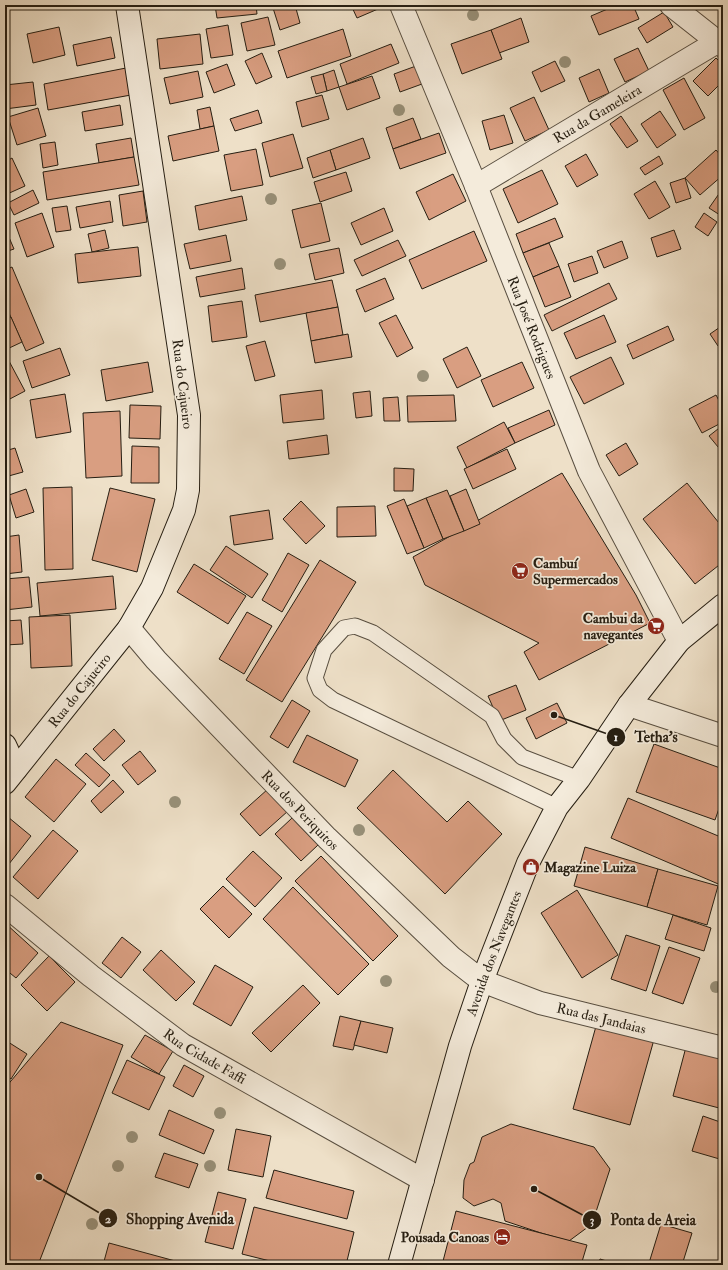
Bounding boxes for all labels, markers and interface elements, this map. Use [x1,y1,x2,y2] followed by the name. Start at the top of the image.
[550,81,645,147] street label: Rua da Gameleira
[504,274,560,382] street label: Rua José Rodrigues
[169,338,196,430] street label: Rua do Cajueiro
[533,555,618,589] place label: Cambuí Supermercados
[510,561,530,581] supermarket icon: Cambuí Supermercados
[583,610,644,644] place label: Cambui da navegantes
[646,616,666,636] supermarket icon: Cambui da navegantes
[45,650,115,731] street label: Rua do Cajueiro
[606,724,685,751] callout: Tetha's
[633,728,678,747] text: Tetha's
[614,730,618,745] text: 1
[258,767,342,854] street label: Rua dos Periquitos
[521,857,541,877] shop icon: Magazine Luiza
[543,859,637,877] place label: Magazine Luiza
[462,888,525,1019] street label: Avenida dos Navegantes
[555,999,648,1038] street label: Rua das Jandaias
[160,1025,249,1088] street label: Rua Cidade Faffi
[98,1205,242,1232] callout: Shopping Avenida
[582,1207,704,1234] callout: Ponta de Areia
[126,1210,235,1230] text: Shopping Avenida
[610,1211,697,1230] text: Ponta de Areia
[105,1212,111,1227] text: 2
[590,1213,595,1228] text: 3
[492,1227,512,1247] hotel icon: Pousada Canoas
[401,1229,489,1246] place label: Pousada Canoas

